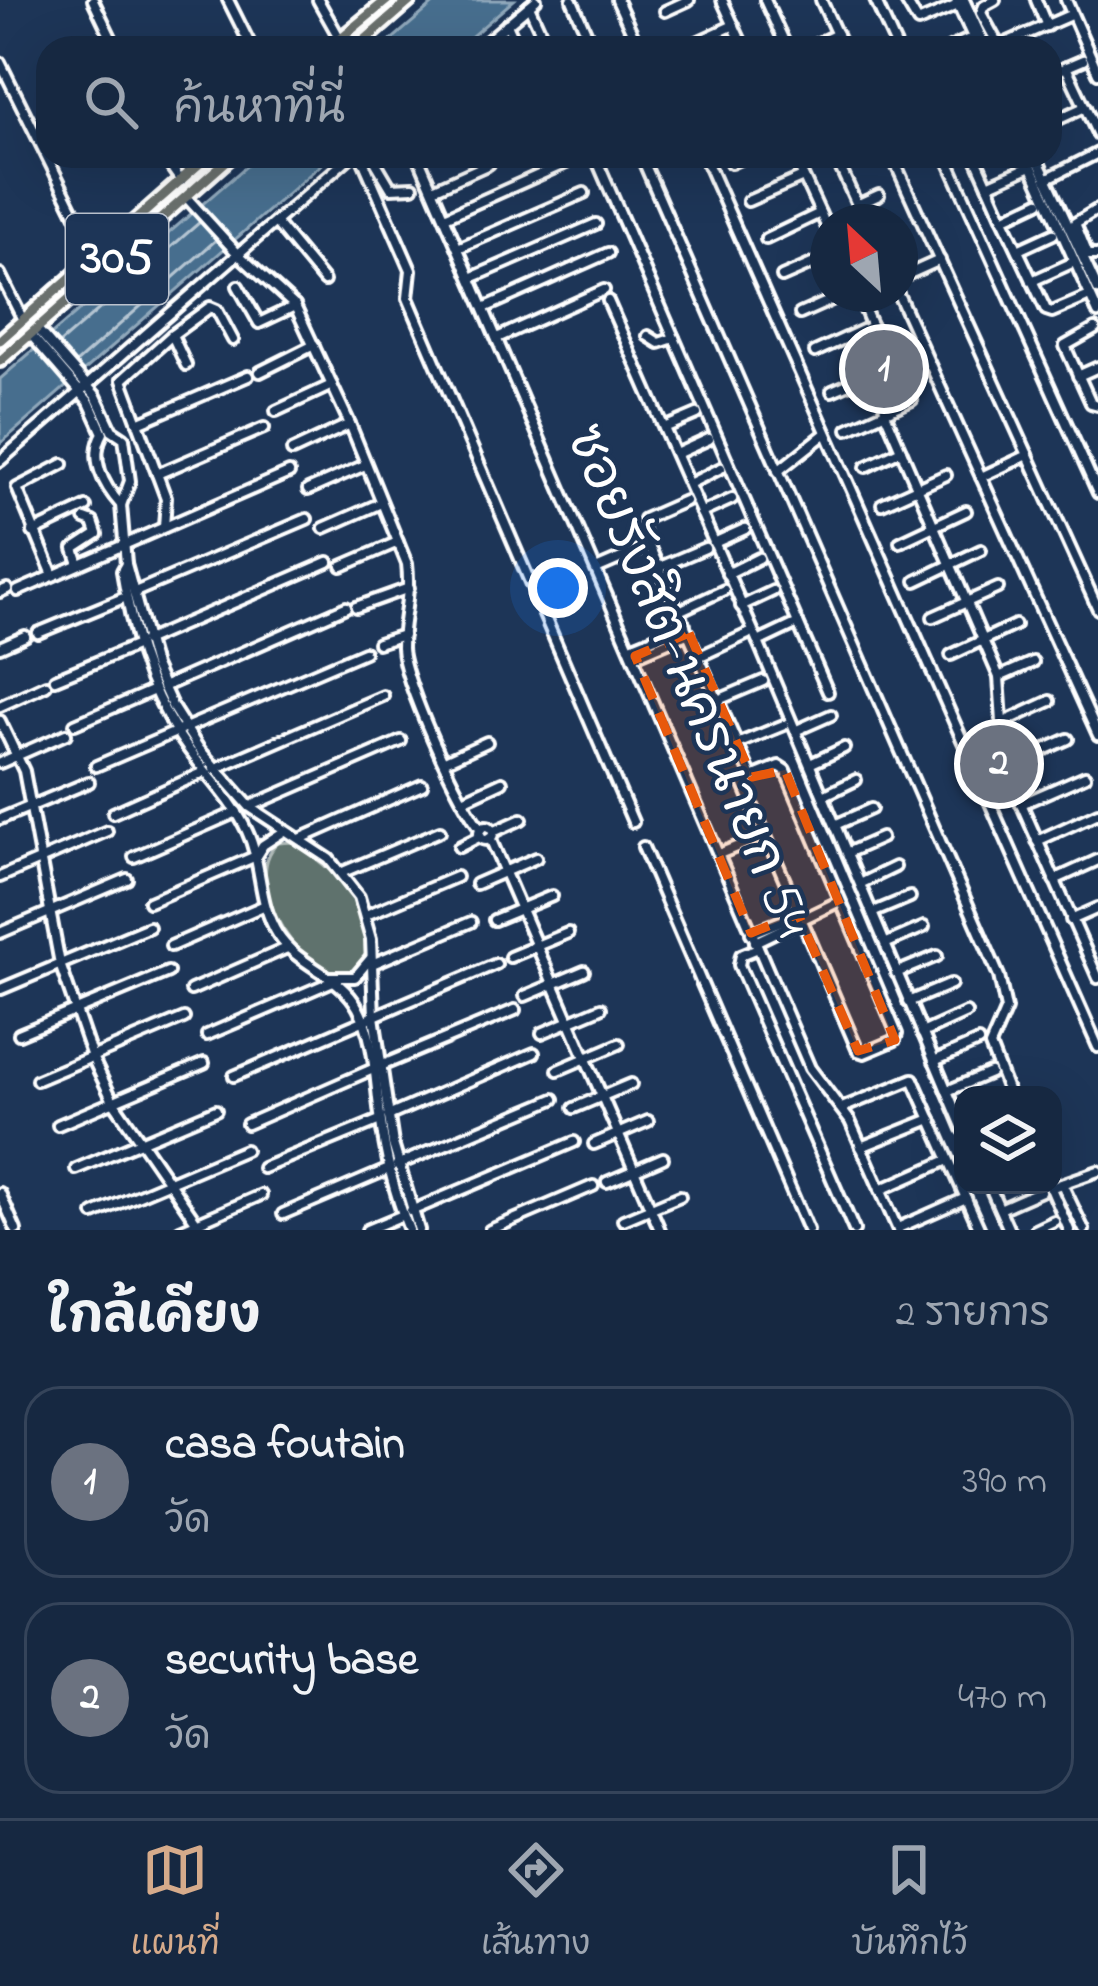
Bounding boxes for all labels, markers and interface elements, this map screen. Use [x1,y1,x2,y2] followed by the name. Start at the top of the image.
[36,36,1062,168] search box
[78,69,144,135] icon: search
[174,78,345,144] text: ค้นหาที่นี่
[810,204,918,312] north arrow
[66,214,168,304] road number: 305
[845,324,923,414] pin: 1
[543,414,829,950] street label: ซอยรังสิต-นครนายก 54
[528,558,588,618] your location
[960,719,1038,809] pin: 2
[954,1086,1062,1194] map controls
[954,1086,1062,1194] button: layers
[48,1281,260,1356] text: ใกล้เคียง
[896,1287,1050,1344] text: 2 รายการ
[165,1413,405,1479] text: casa foutain
[84,1454,96,1511] text: 1
[962,1454,1047,1511] text: 390 m
[165,1494,211,1551] text: วัด
[165,1629,418,1695] text: security base
[80,1670,100,1727] text: 2
[958,1670,1047,1727] text: 470 m
[165,1710,211,1767] text: วัด
[131,1837,220,1970] tab: แผนที่
[481,1837,590,1970] tab: เส้นทาง
[851,1837,967,1970] tab: บันทึกไว้

